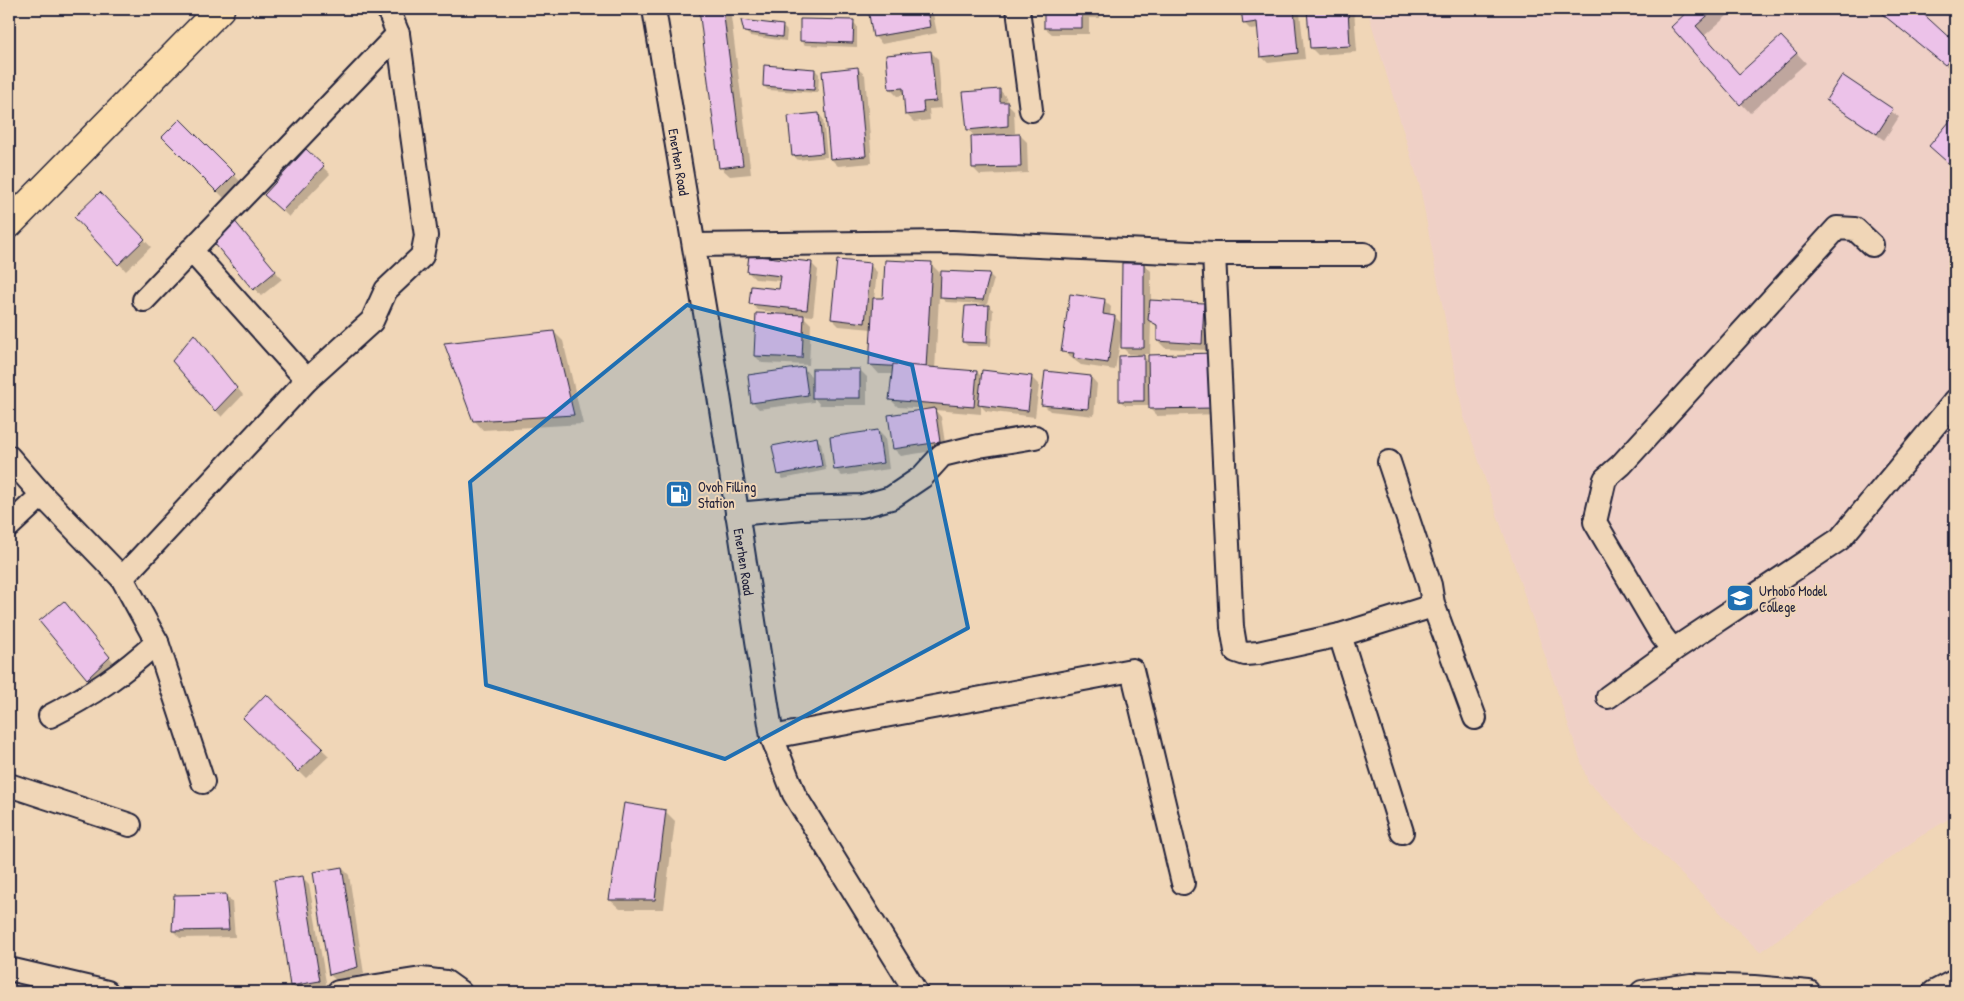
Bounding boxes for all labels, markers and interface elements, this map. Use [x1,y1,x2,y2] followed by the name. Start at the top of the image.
[665,127,695,197] street label: Enerhen Road
[698,477,756,512] place label: Ovoh Filling Station
[664,479,694,509] fuel station icon: Ovoh Filling Station
[730,527,759,597] street label: Enerhen Road
[1759,581,1827,617] place label: Urhobo Model College
[1725,583,1755,613] school or university icon: Urhobo Model College

